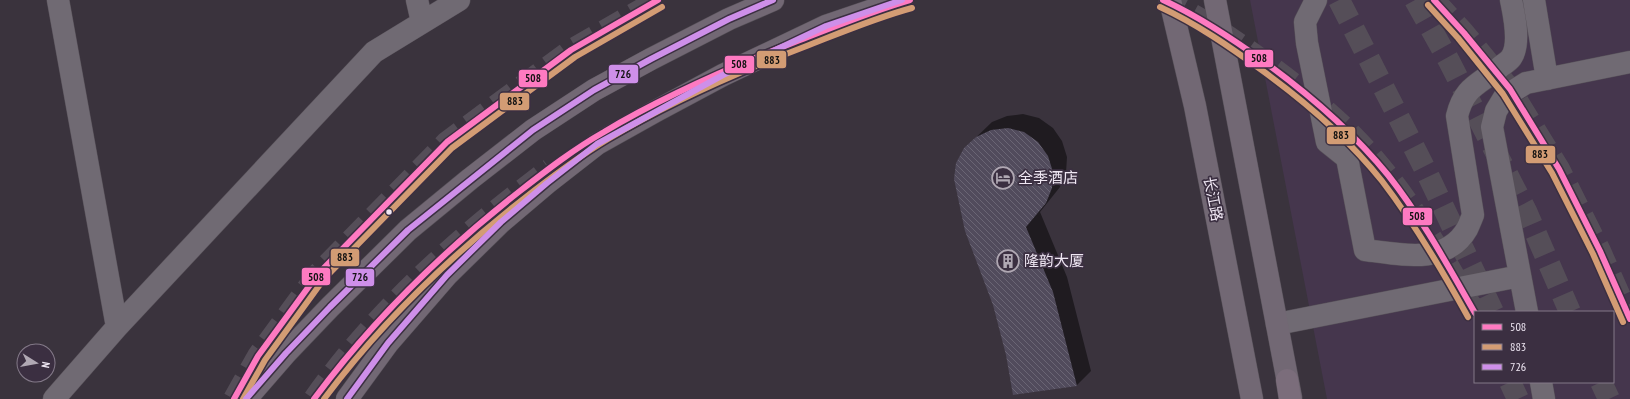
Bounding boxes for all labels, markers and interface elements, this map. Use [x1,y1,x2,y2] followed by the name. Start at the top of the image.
[1244,49,1274,68] line badge: 508
[756,50,787,69] line badge: 883
[1251,51,1267,65] text: 508
[764,53,780,67] text: 883
[724,55,755,74] line badge: 508
[731,57,747,71] text: 508
[608,64,639,84] line badge: 726
[615,67,631,81] text: 726
[518,69,548,88] line badge: 508
[525,71,541,85] text: 508
[499,92,530,111] line badge: 883
[507,94,523,108] text: 883
[1326,126,1356,145] line badge: 883
[1333,128,1349,142] text: 883
[1525,145,1556,164] line badge: 883
[1532,147,1548,161] text: 883
[990,165,1016,191] hotel icon: 全季酒店
[1018,168,1078,187] place label: 全季酒店
[1200,175,1227,223] street label: 长江路
[384,207,394,217] unlabelled marker
[1402,207,1433,226] line badge: 508
[1409,209,1425,223] text: 508
[330,248,360,267] line badge: 883
[995,248,1021,274] building icon: 隆韵大厦
[337,250,353,264] text: 883
[1024,251,1084,270] place label: 隆韵大厦
[301,267,331,286] line badge: 508
[345,268,375,287] line badge: 726
[308,270,324,284] text: 508
[352,270,368,284] text: 726
[1474,311,1614,383] legend
[1510,319,1526,334] text: 508
[1510,339,1526,354] text: 883
[16,343,56,383] north arrow
[1510,359,1526,374] text: 726
[38,361,53,369] text: N

